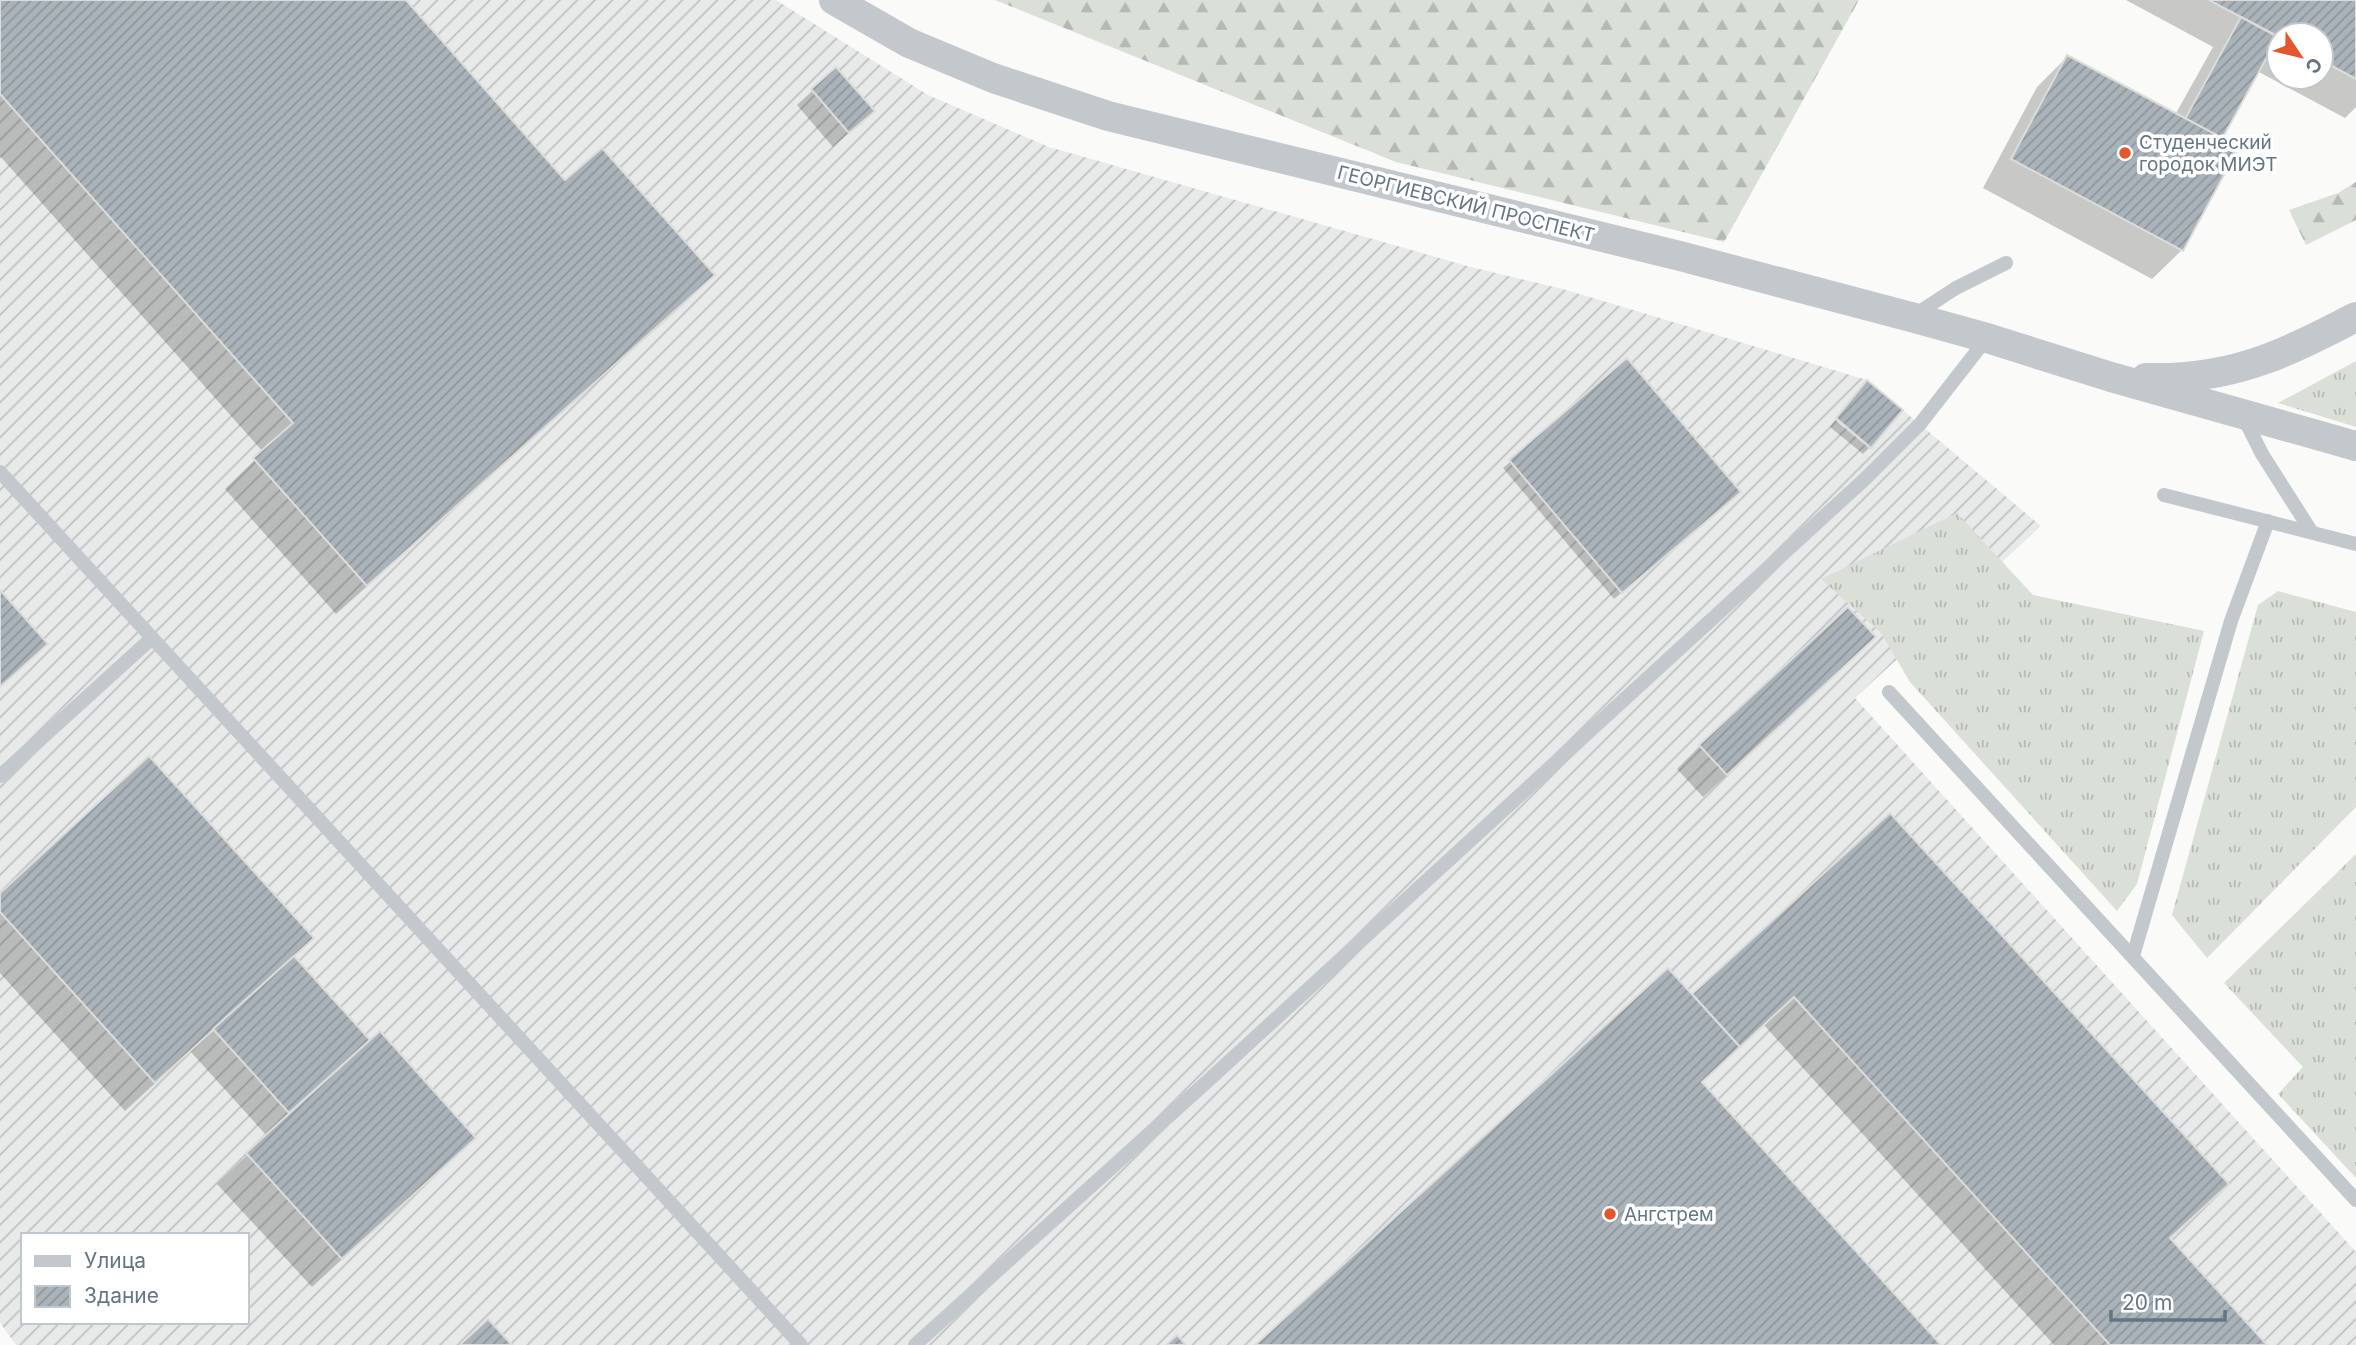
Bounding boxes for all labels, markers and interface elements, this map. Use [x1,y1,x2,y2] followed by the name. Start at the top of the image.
[2265,21,2335,91] north arrow
[2300,53,2327,78] text: С
[2139,131,2277,176] place label: Студенческий городок МИЭТ
[2117,145,2133,161] marker: Студенческий городок МИЭТ
[1335,160,1597,247] street label: ГЕОРГИЕВСКИЙ ПРОСПЕКТ
[1624,1203,1714,1226] place label: Ангстрем
[1602,1206,1618,1222] marker: Ангстрем
[21,1233,248,1324] legend
[84,1248,146,1273] text: Улица
[2111,1278,2225,1322] scale bar
[84,1283,159,1308] text: Здание
[2122,1290,2172,1315] text: 20 m

